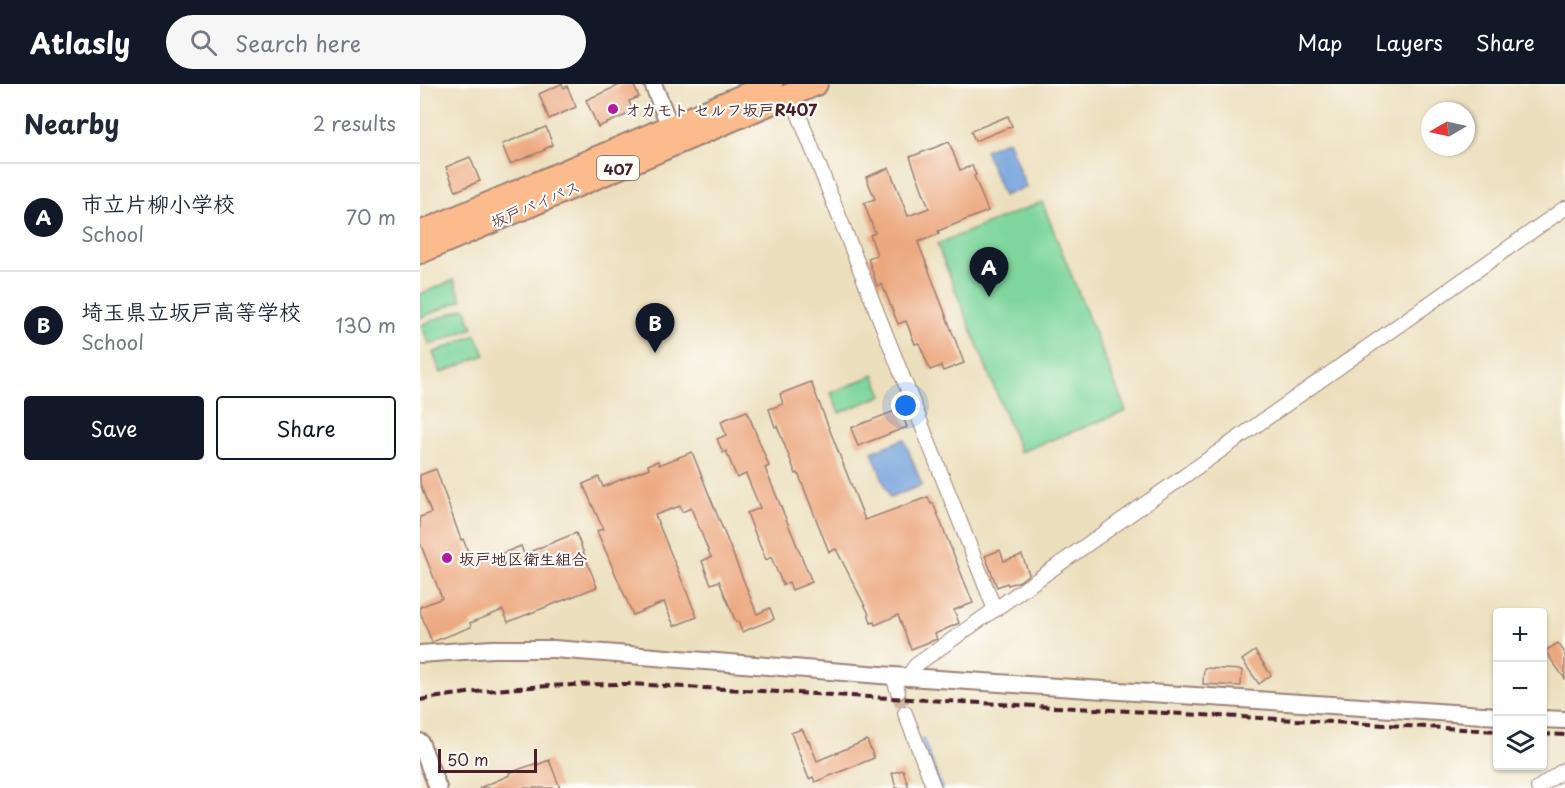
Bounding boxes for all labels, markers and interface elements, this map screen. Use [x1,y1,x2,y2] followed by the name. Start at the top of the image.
[166,15,586,69] search box
[30,21,130,64] text: Atlasly
[187,26,220,59] icon: search
[235,26,361,59] text: Search here
[1298,26,1342,58] text: Map
[1375,26,1443,58] text: Layers
[1476,26,1535,58] text: Share
[625,97,817,121] place label: オカモト セルフ坂戸R407
[606,102,620,116] marker: オカモト セルフ坂戸R407
[1421,102,1475,156] north arrow
[24,104,119,143] text: Nearby
[313,108,396,138] text: 2 results
[597,156,639,180] road number: 407
[486,173,584,233] street label: 坂戸バイパス
[81,186,235,219] text: 市立片柳小学校
[36,202,51,232] text: A
[346,202,396,232] text: 70 m
[81,219,144,249] text: School
[970,248,1008,297] pin: A
[81,294,301,327] text: 埼玉県立坂戸高等学校
[636,304,674,353] pin: B
[37,310,50,340] text: B
[336,310,396,340] text: 130 m
[81,327,144,357] text: School
[891,391,920,420] your location
[24,396,204,460] button: Save
[216,396,396,460] button: Share
[459,546,587,570] place label: 坂戸地区衛生組合
[440,551,454,565] marker: 坂戸地区衛生組合
[1493,608,1547,770] map controls
[1493,608,1547,662] button: +
[1493,662,1547,716] button: −
[1493,716,1547,770] button: layers
[438,746,537,774] scale bar
[447,747,488,771] text: 50 m

